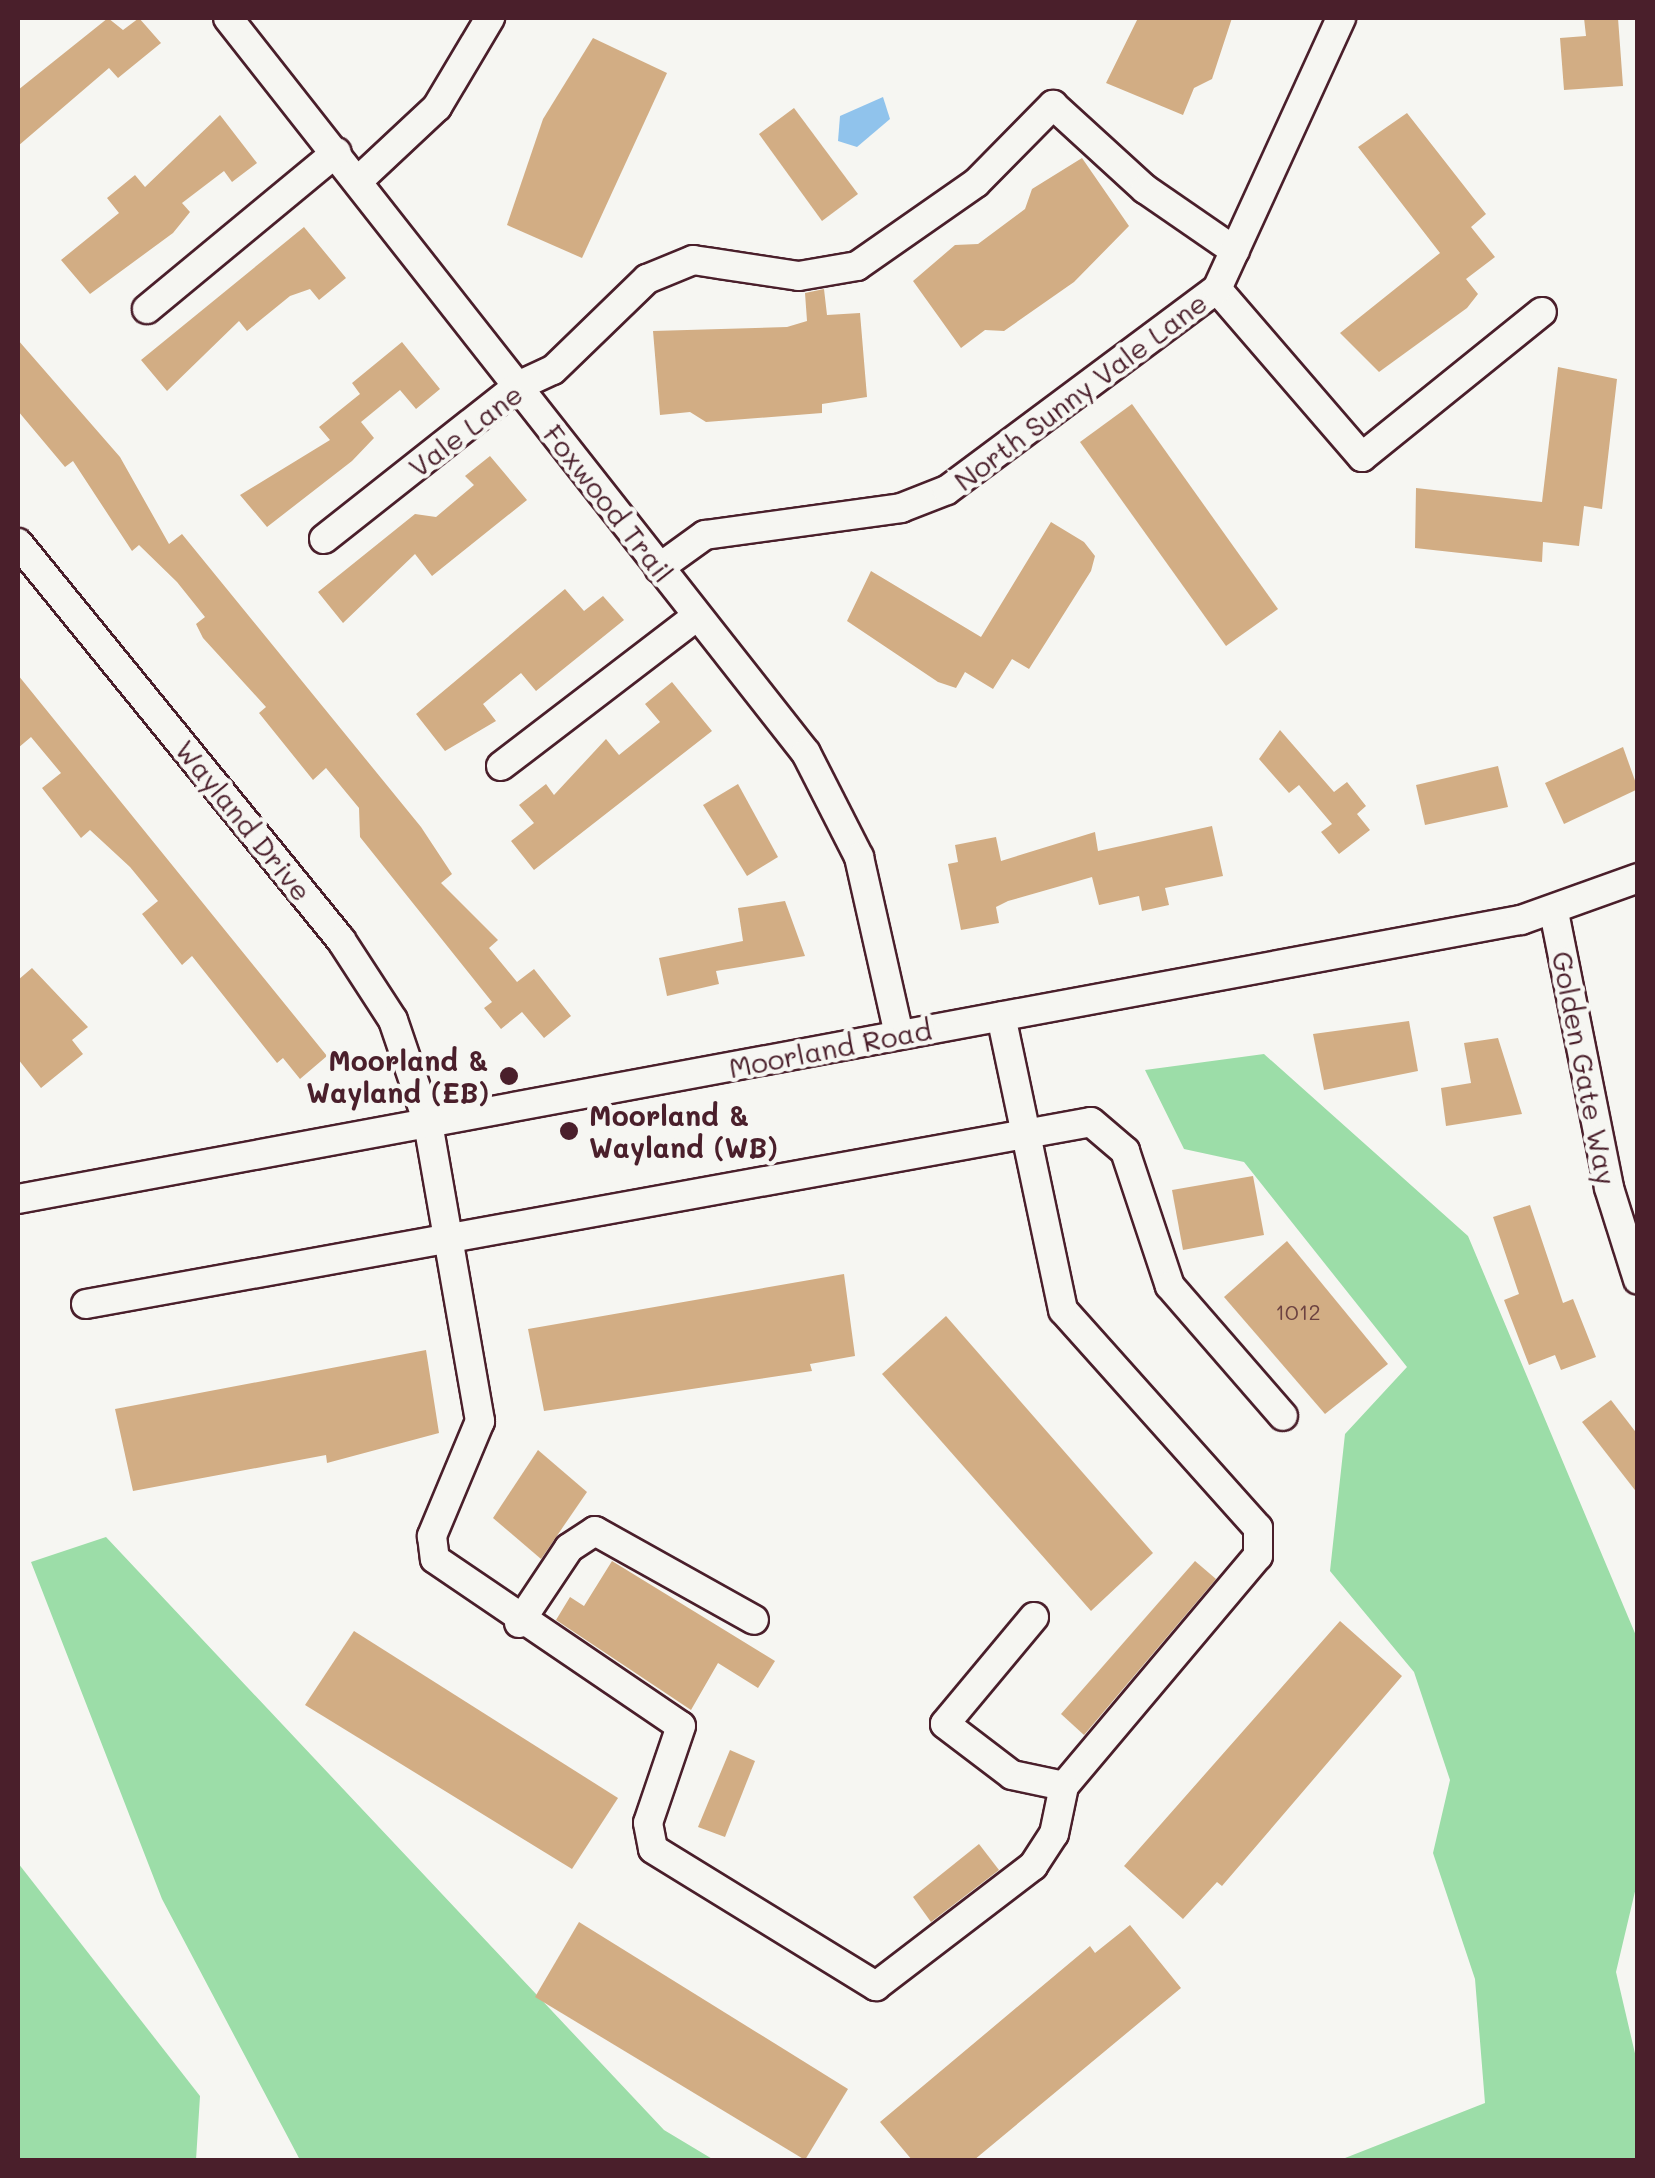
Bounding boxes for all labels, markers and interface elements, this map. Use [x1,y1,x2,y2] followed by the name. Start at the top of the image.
[947,285,1213,497] street label: North Sunny Vale Lane
[401,376,529,484] street label: Vale Lane
[537,417,681,589] street label: Foxwood Trail
[169,733,319,907] street label: Wayland Drive
[1546,948,1624,1188] street label: Golden Gate Way
[726,1012,934,1084] street label: Moorland Road
[306,1043,489,1109] place label: Moorland & Wayland (EB)
[498,1065,520,1087] marker: Moorland & Wayland (EB)
[589,1098,778,1164] place label: Moorland & Wayland (WB)
[558,1120,580,1142] marker: Moorland & Wayland (WB)
[1275,1299,1321,1325] house number: 1012

